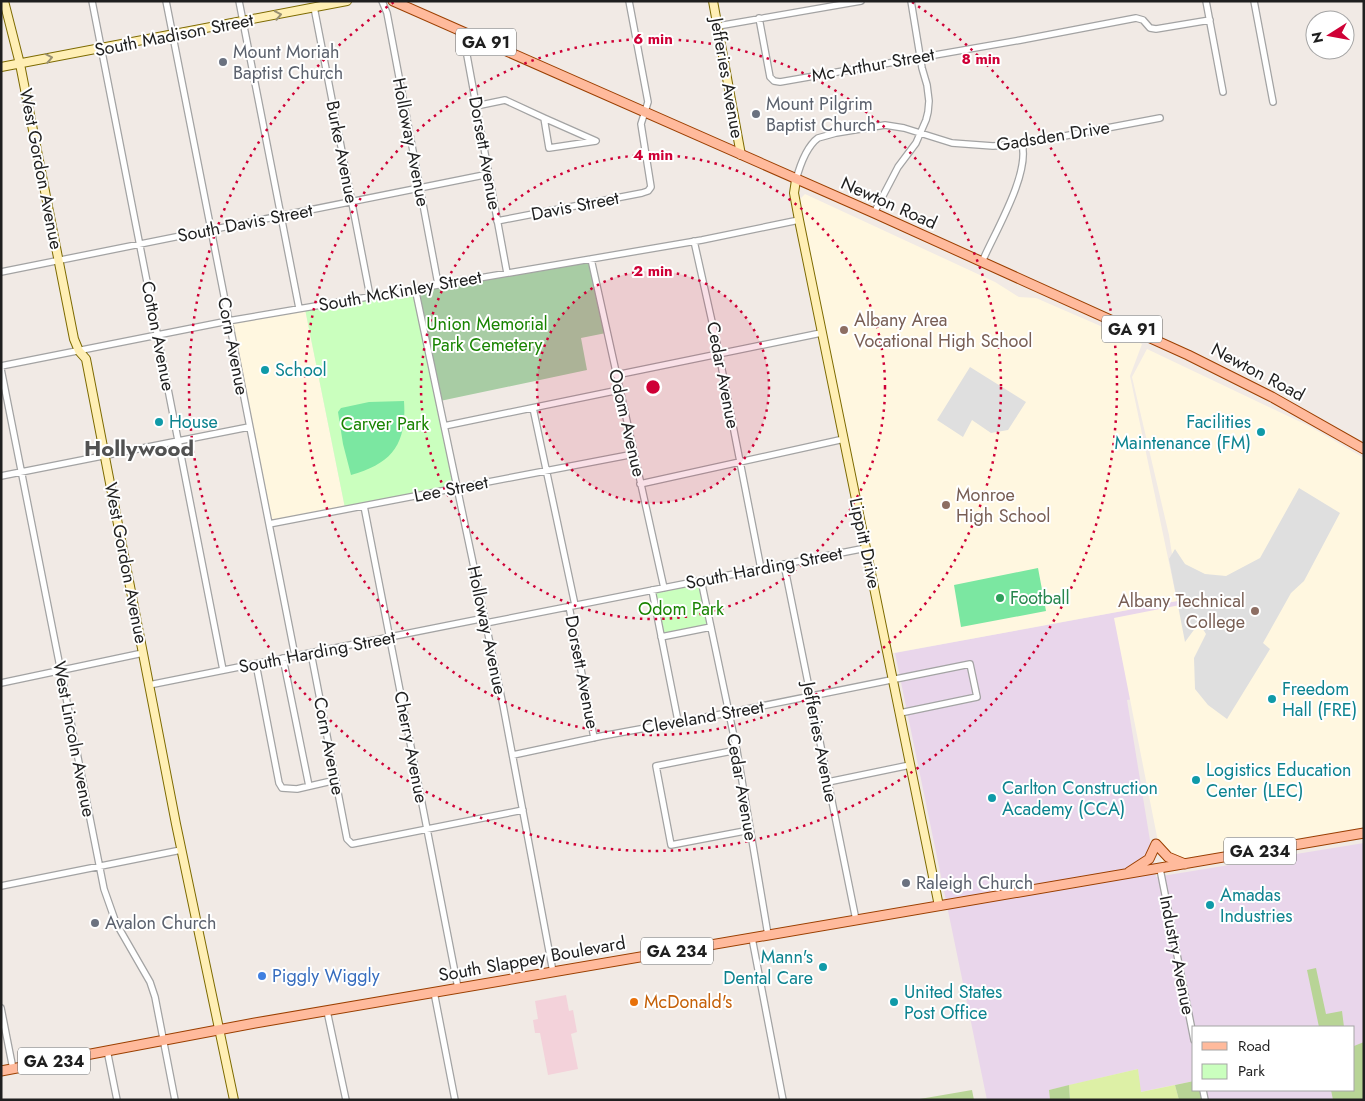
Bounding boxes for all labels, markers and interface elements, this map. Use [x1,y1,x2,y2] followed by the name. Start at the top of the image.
[92,7,256,63] street label: South Madison Street
[273,10,282,21] one-way arrow
[1305,10,1355,60] north arrow
[703,14,750,140] street label: Jefferies Avenue
[456,28,516,56] road number: GA 91
[633,28,673,50] text: 6 min
[1306,30,1328,45] text: N
[233,39,343,86] place label: Mount Moriah Baptist Church
[809,41,937,89] street label: Mc Arthur Street
[962,48,1000,70] text: 8 min
[45,54,54,64] one-way arrow
[217,56,229,68] marker: Mount Moriah Baptist Church
[386,75,436,209] street label: Holloway Avenue
[13,86,69,252] street label: West Gordon Avenue
[766,91,876,138] place label: Mount Pilgrim Baptist Church
[462,94,508,212] street label: Dorsett Avenue
[319,98,365,206] street label: Burke Avenue
[750,108,762,120] marker: Mount Pilgrim Baptist Church
[994,114,1112,158] street label: Gadsden Drive
[633,144,673,166] text: 4 min
[837,170,941,236] street label: Newton Road
[529,185,622,227] street label: Davis Street
[175,197,316,249] street label: South Davis Street
[633,260,673,282] text: 2 min
[316,264,484,318] street label: South McKinley Street
[135,279,181,393] street label: Cotton Avenue
[211,295,255,397] street label: Corn Avenue
[854,307,1032,354] place label: Albany Area Vocational High School
[426,311,548,358] park label: Union Memorial Park Cemetery
[1102,316,1162,342] road number: GA 91
[700,319,746,431] street label: Cedar Avenue
[838,324,850,336] marker: Albany Area Vocational High School
[1206,336,1310,408] street label: Newton Road
[275,357,327,383] place label: School
[259,364,271,376] marker: School
[602,367,652,479] street label: Odom Avenue
[644,378,662,396] centre of rings
[169,409,218,435] place label: House
[1114,409,1251,456] place label: Facilities Maintenance (FM)
[341,411,429,437] park label: Carver Park
[153,416,165,428] marker: House
[1255,426,1267,438] marker: Facilities Maintenance (FM)
[84,432,194,464] district label: Hollywood
[412,469,491,509] street label: Lee Street
[98,480,154,646] street label: West Gordon Avenue
[956,482,1050,529] place label: Monroe High School
[843,495,887,591] street label: Lippitt Drive
[940,499,952,511] marker: Monroe High School
[683,540,845,596] street label: South Harding Street
[461,563,513,697] street label: Holloway Avenue
[1010,585,1070,611] place label: Football
[1118,588,1245,635] place label: Albany Technical College
[994,592,1006,604] marker: Football
[638,596,724,622] park label: Odom Park
[1249,605,1261,617] marker: Albany Technical College
[558,613,606,731] street label: Dorsett Avenue
[236,624,398,680] street label: South Harding Street
[46,659,102,819] street label: West Lincoln Avenue
[1282,676,1357,723] place label: Freedom Hall (FRE)
[795,678,844,804] street label: Jefferies Avenue
[387,689,435,805] street label: Cherry Avenue
[640,693,767,741] street label: Cleveland Street
[1266,693,1278,705] marker: Freedom Hall (FRE)
[307,695,351,797] street label: Corn Avenue
[720,731,764,843] street label: Cedar Avenue
[1206,757,1352,804] place label: Logistics Education Center (LEC)
[1190,774,1202,786] marker: Logistics Education Center (LEC)
[1002,775,1158,822] place label: Carlton Construction Academy (CCA)
[986,792,998,804] marker: Carlton Construction Academy (CCA)
[1224,838,1296,864] road number: GA 234
[916,870,1033,896] place label: Raleigh Church
[900,877,912,889] marker: Raleigh Church
[1220,882,1293,929] place label: Amadas Industries
[1153,893,1201,1017] street label: Industry Avenue
[1204,899,1216,911] marker: Amadas Industries
[105,910,217,936] place label: Avalon Church
[89,917,101,929] marker: Avalon Church
[437,930,627,988] street label: South Slappey Boulevard
[641,938,713,964] road number: GA 234
[723,944,813,991] place label: Mann's Dental Care
[817,961,829,973] marker: Mann's Dental Care
[272,963,380,989] place label: Piggly Wiggly
[256,970,268,982] marker: Piggly Wiggly
[904,979,1002,1026] place label: United States Post Office
[644,989,732,1015] place label: McDonald's
[628,996,640,1008] marker: McDonald's
[888,996,900,1008] marker: United States Post Office
[1192,1026,1355,1091] legend
[1238,1035,1270,1057] text: Road
[18,1048,90,1074] road number: GA 234
[1238,1060,1265,1082] text: Park

